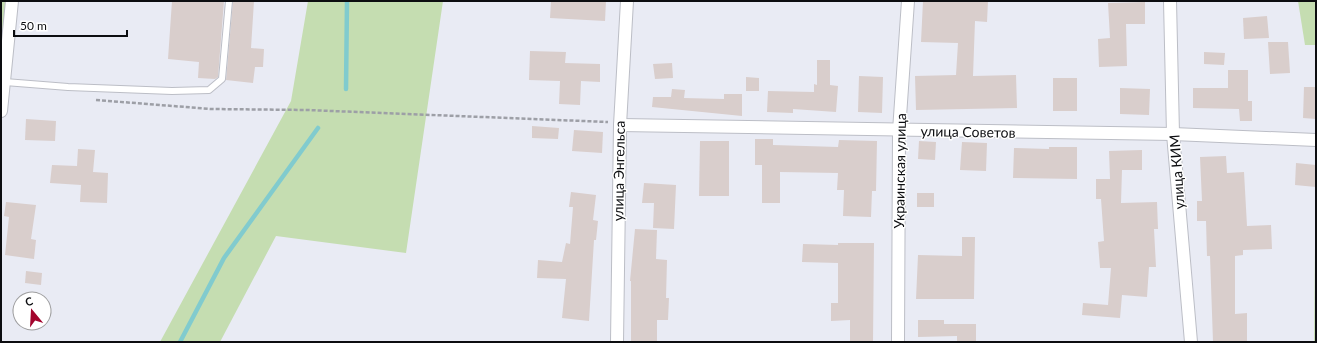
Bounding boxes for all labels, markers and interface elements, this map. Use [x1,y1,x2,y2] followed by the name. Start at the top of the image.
[14,12,127,38] scale bar
[20,18,47,33] text: 50 m
[890,113,909,229] street label: Украинская улица
[609,121,628,221] street label: улица Энгельса
[920,122,1016,141] street label: улица Советов
[1165,134,1188,210] street label: улица КИМ
[12,291,52,331] north arrow
[23,293,35,308] text: С

